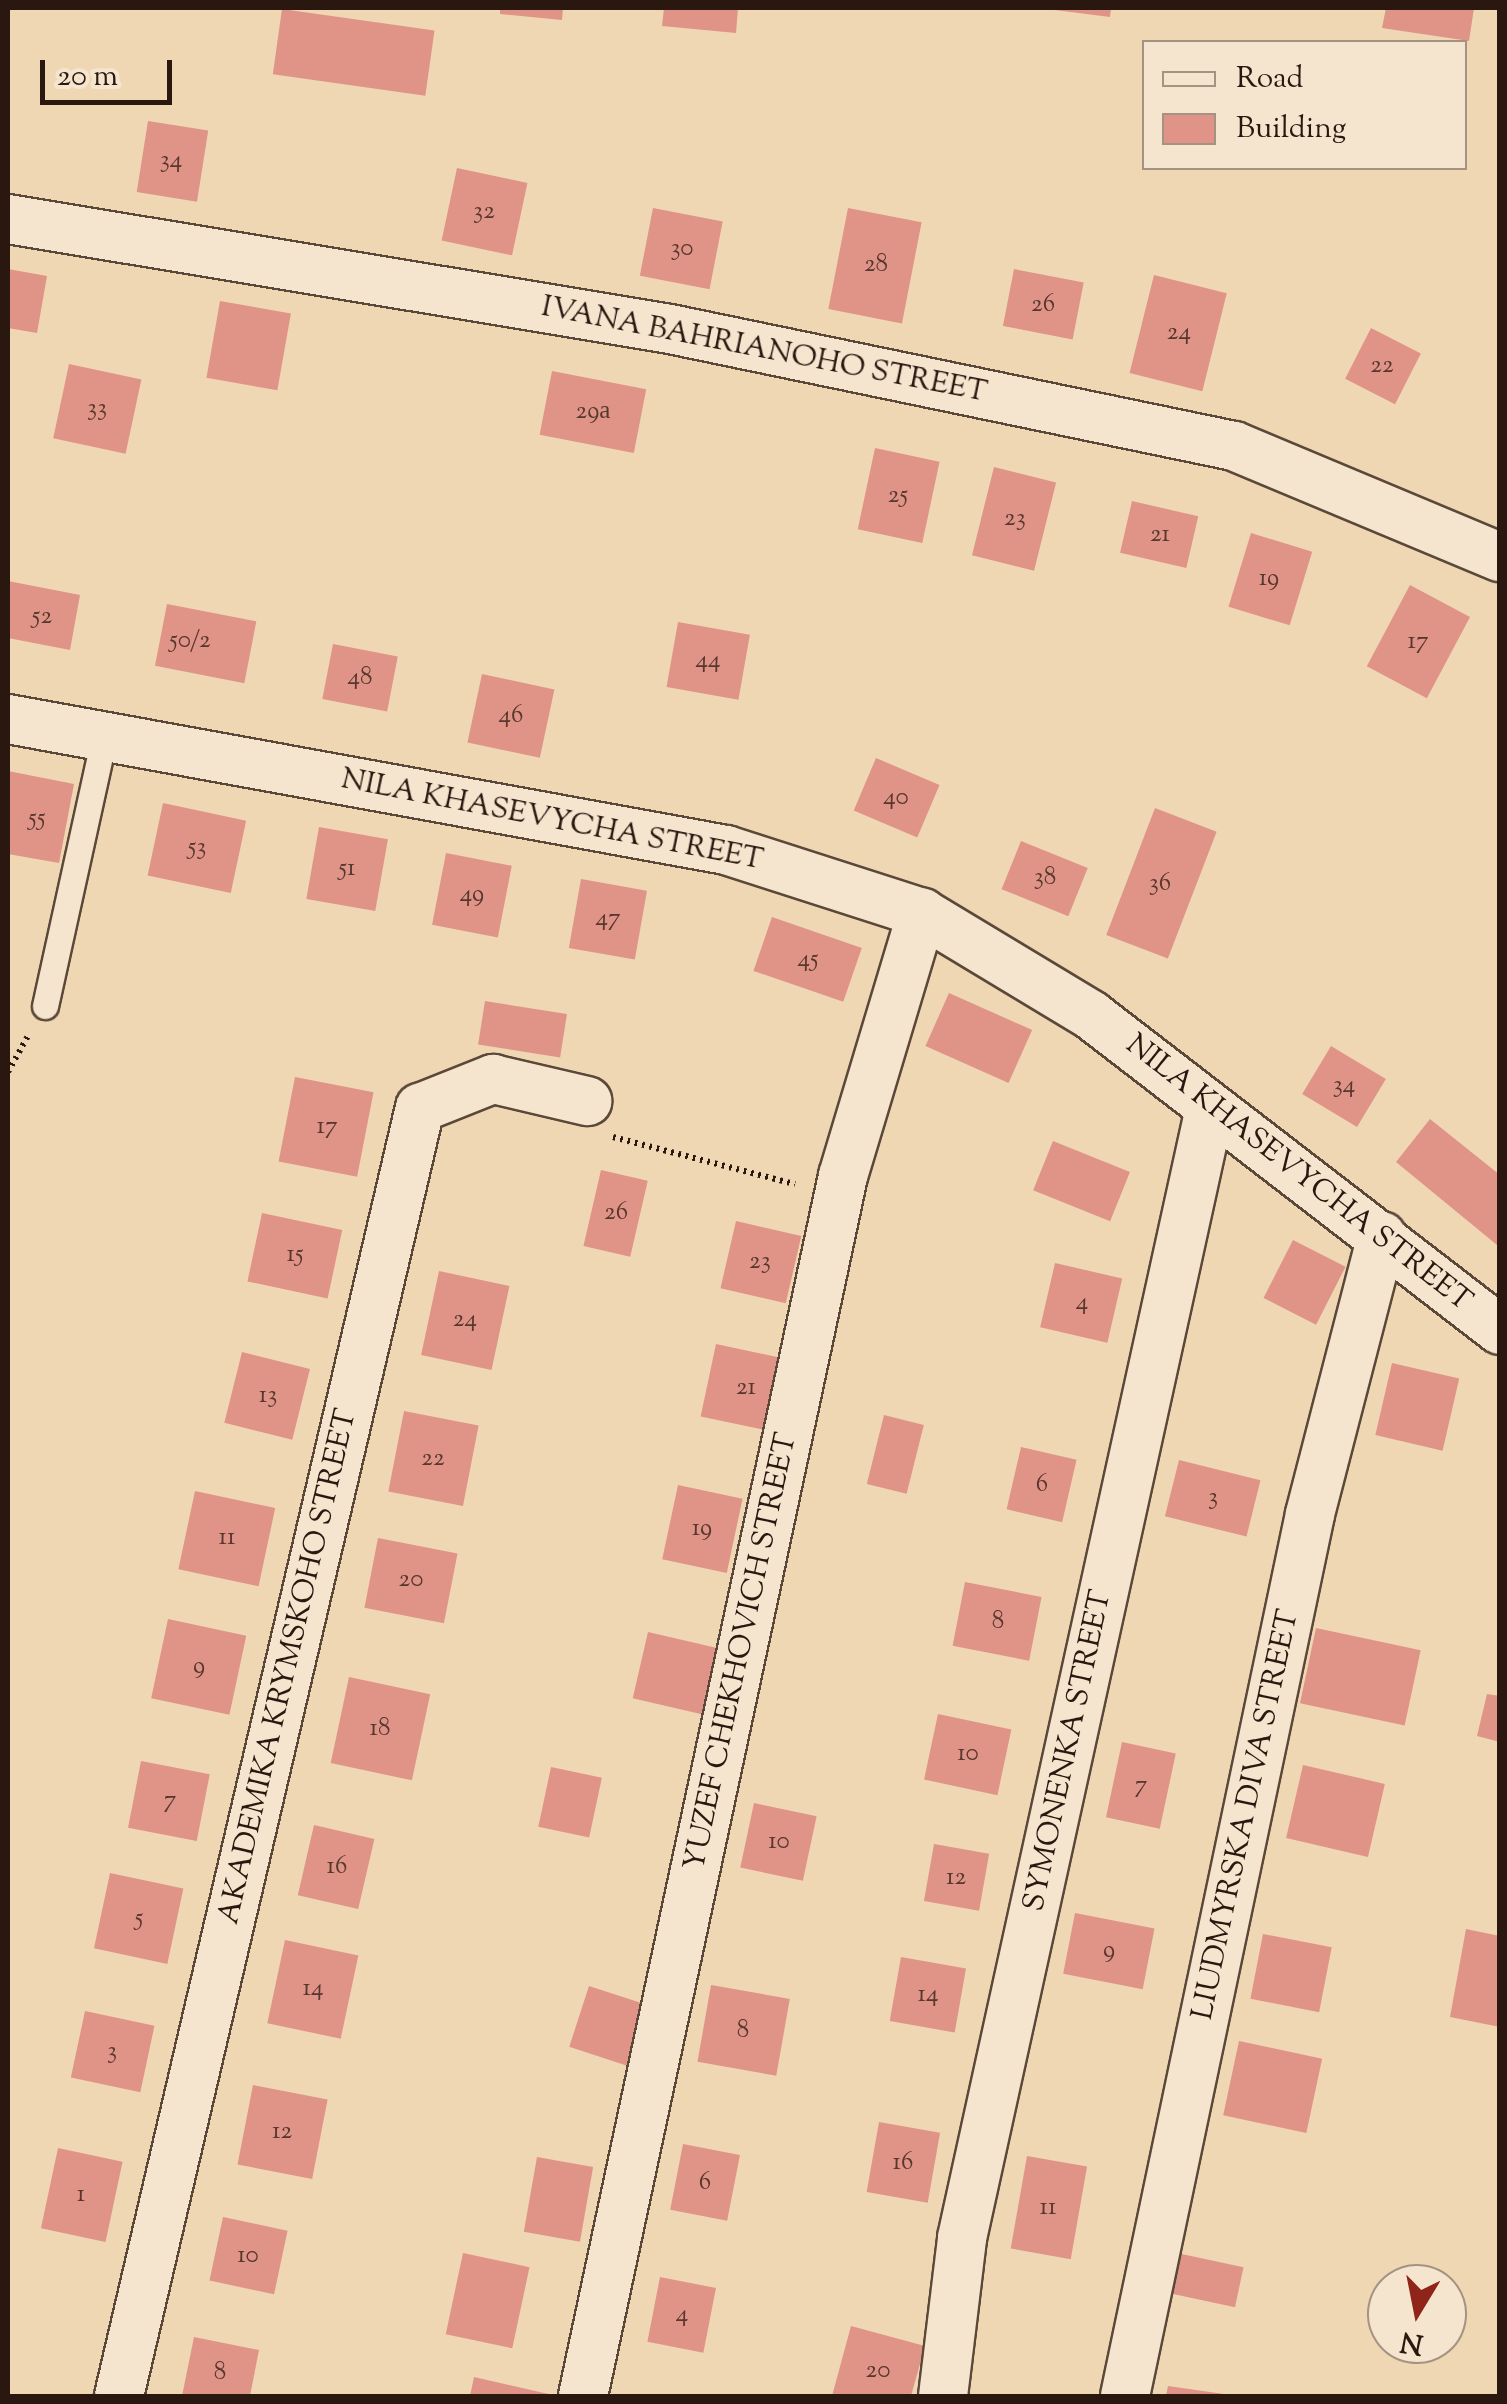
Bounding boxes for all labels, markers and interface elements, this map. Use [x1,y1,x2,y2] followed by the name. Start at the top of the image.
[45,40,178,102] scale bar
[1142,40,1467,170] legend
[57,56,118,99] text: 20 m
[1236,58,1303,101] text: Road
[1236,108,1346,151] text: Building
[160,146,182,176] house number: 34
[473,197,495,227] house number: 32
[670,234,694,264] house number: 30
[864,250,888,280] house number: 28
[538,290,990,412] street label: IVANA BAHRIANOHO STREET
[1031,290,1055,320] house number: 26
[1167,318,1191,348] house number: 24
[1370,351,1394,381] house number: 22
[87,394,107,424] house number: 33
[576,397,610,427] house number: 29а
[888,481,908,511] house number: 25
[1004,504,1026,534] house number: 23
[1150,520,1170,550] house number: 21
[1259,564,1279,594] house number: 19
[32,602,52,632] house number: 52
[169,626,211,656] house number: 50/2
[1407,627,1429,657] house number: 17
[695,646,721,676] house number: 44
[347,663,373,693] house number: 48
[499,701,523,731] house number: 46
[338,762,766,880] street label: NILA KHASEVYCHA STREET
[883,783,909,813] house number: 40
[28,804,46,834] house number: 55
[188,833,206,863] house number: 53
[338,854,356,884] house number: 51
[1034,863,1056,893] house number: 38
[1149,869,1171,899] house number: 36
[460,880,484,910] house number: 49
[595,904,621,934] house number: 47
[797,945,819,975] house number: 45
[1118,1028,1478,1320] street label: NILA KHASEVYCHA STREET
[1333,1071,1355,1101] house number: 34
[316,1112,338,1142] house number: 17
[604,1198,628,1228] house number: 26
[286,1240,304,1270] house number: 15
[749,1247,771,1277] house number: 23
[1076,1288,1088,1318] house number: 4
[453,1305,477,1335] house number: 24
[736,1373,756,1403] house number: 21
[259,1381,277,1411] house number: 13
[212,1406,366,1928] street label: AKADEMIKA KRYMSKOHO STREET
[678,1430,806,1874] street label: YUZEF CHEKHOVICH STREET
[421,1444,445,1474] house number: 22
[1036,1470,1048,1500] house number: 6
[1208,1483,1218,1513] house number: 3
[692,1514,712,1544] house number: 19
[219,1523,235,1553] house number: 11
[399,1565,423,1595] house number: 20
[1017,1587,1121,1915] street label: SYMONENKA STREET
[992,1607,1004,1637] house number: 8
[1186,1607,1308,2023] street label: LIUDMYRSKA DIVA STREET
[193,1652,205,1682] house number: 9
[370,1714,390,1744] house number: 18
[957,1739,979,1769] house number: 10
[1135,1771,1147,1801] house number: 7
[164,1786,176,1816] house number: 7
[768,1827,790,1857] house number: 10
[327,1852,347,1882] house number: 16
[946,1863,966,1893] house number: 12
[135,1904,143,1934] house number: 5
[1103,1936,1115,1966] house number: 9
[302,1974,324,2004] house number: 14
[917,1980,939,2010] house number: 14
[737,2016,749,2046] house number: 8
[107,2037,117,2067] house number: 3
[272,2117,292,2147] house number: 12
[893,2148,913,2178] house number: 16
[699,2168,711,2198] house number: 6
[77,2180,85,2210] house number: 1
[1040,2193,1056,2223] house number: 11
[237,2241,259,2271] house number: 10
[1367,2264,1467,2364] north arrow
[676,2300,688,2330] house number: 4
[1398,2320,1427,2363] text: N
[866,2356,890,2386] house number: 20
[214,2358,226,2388] house number: 8

